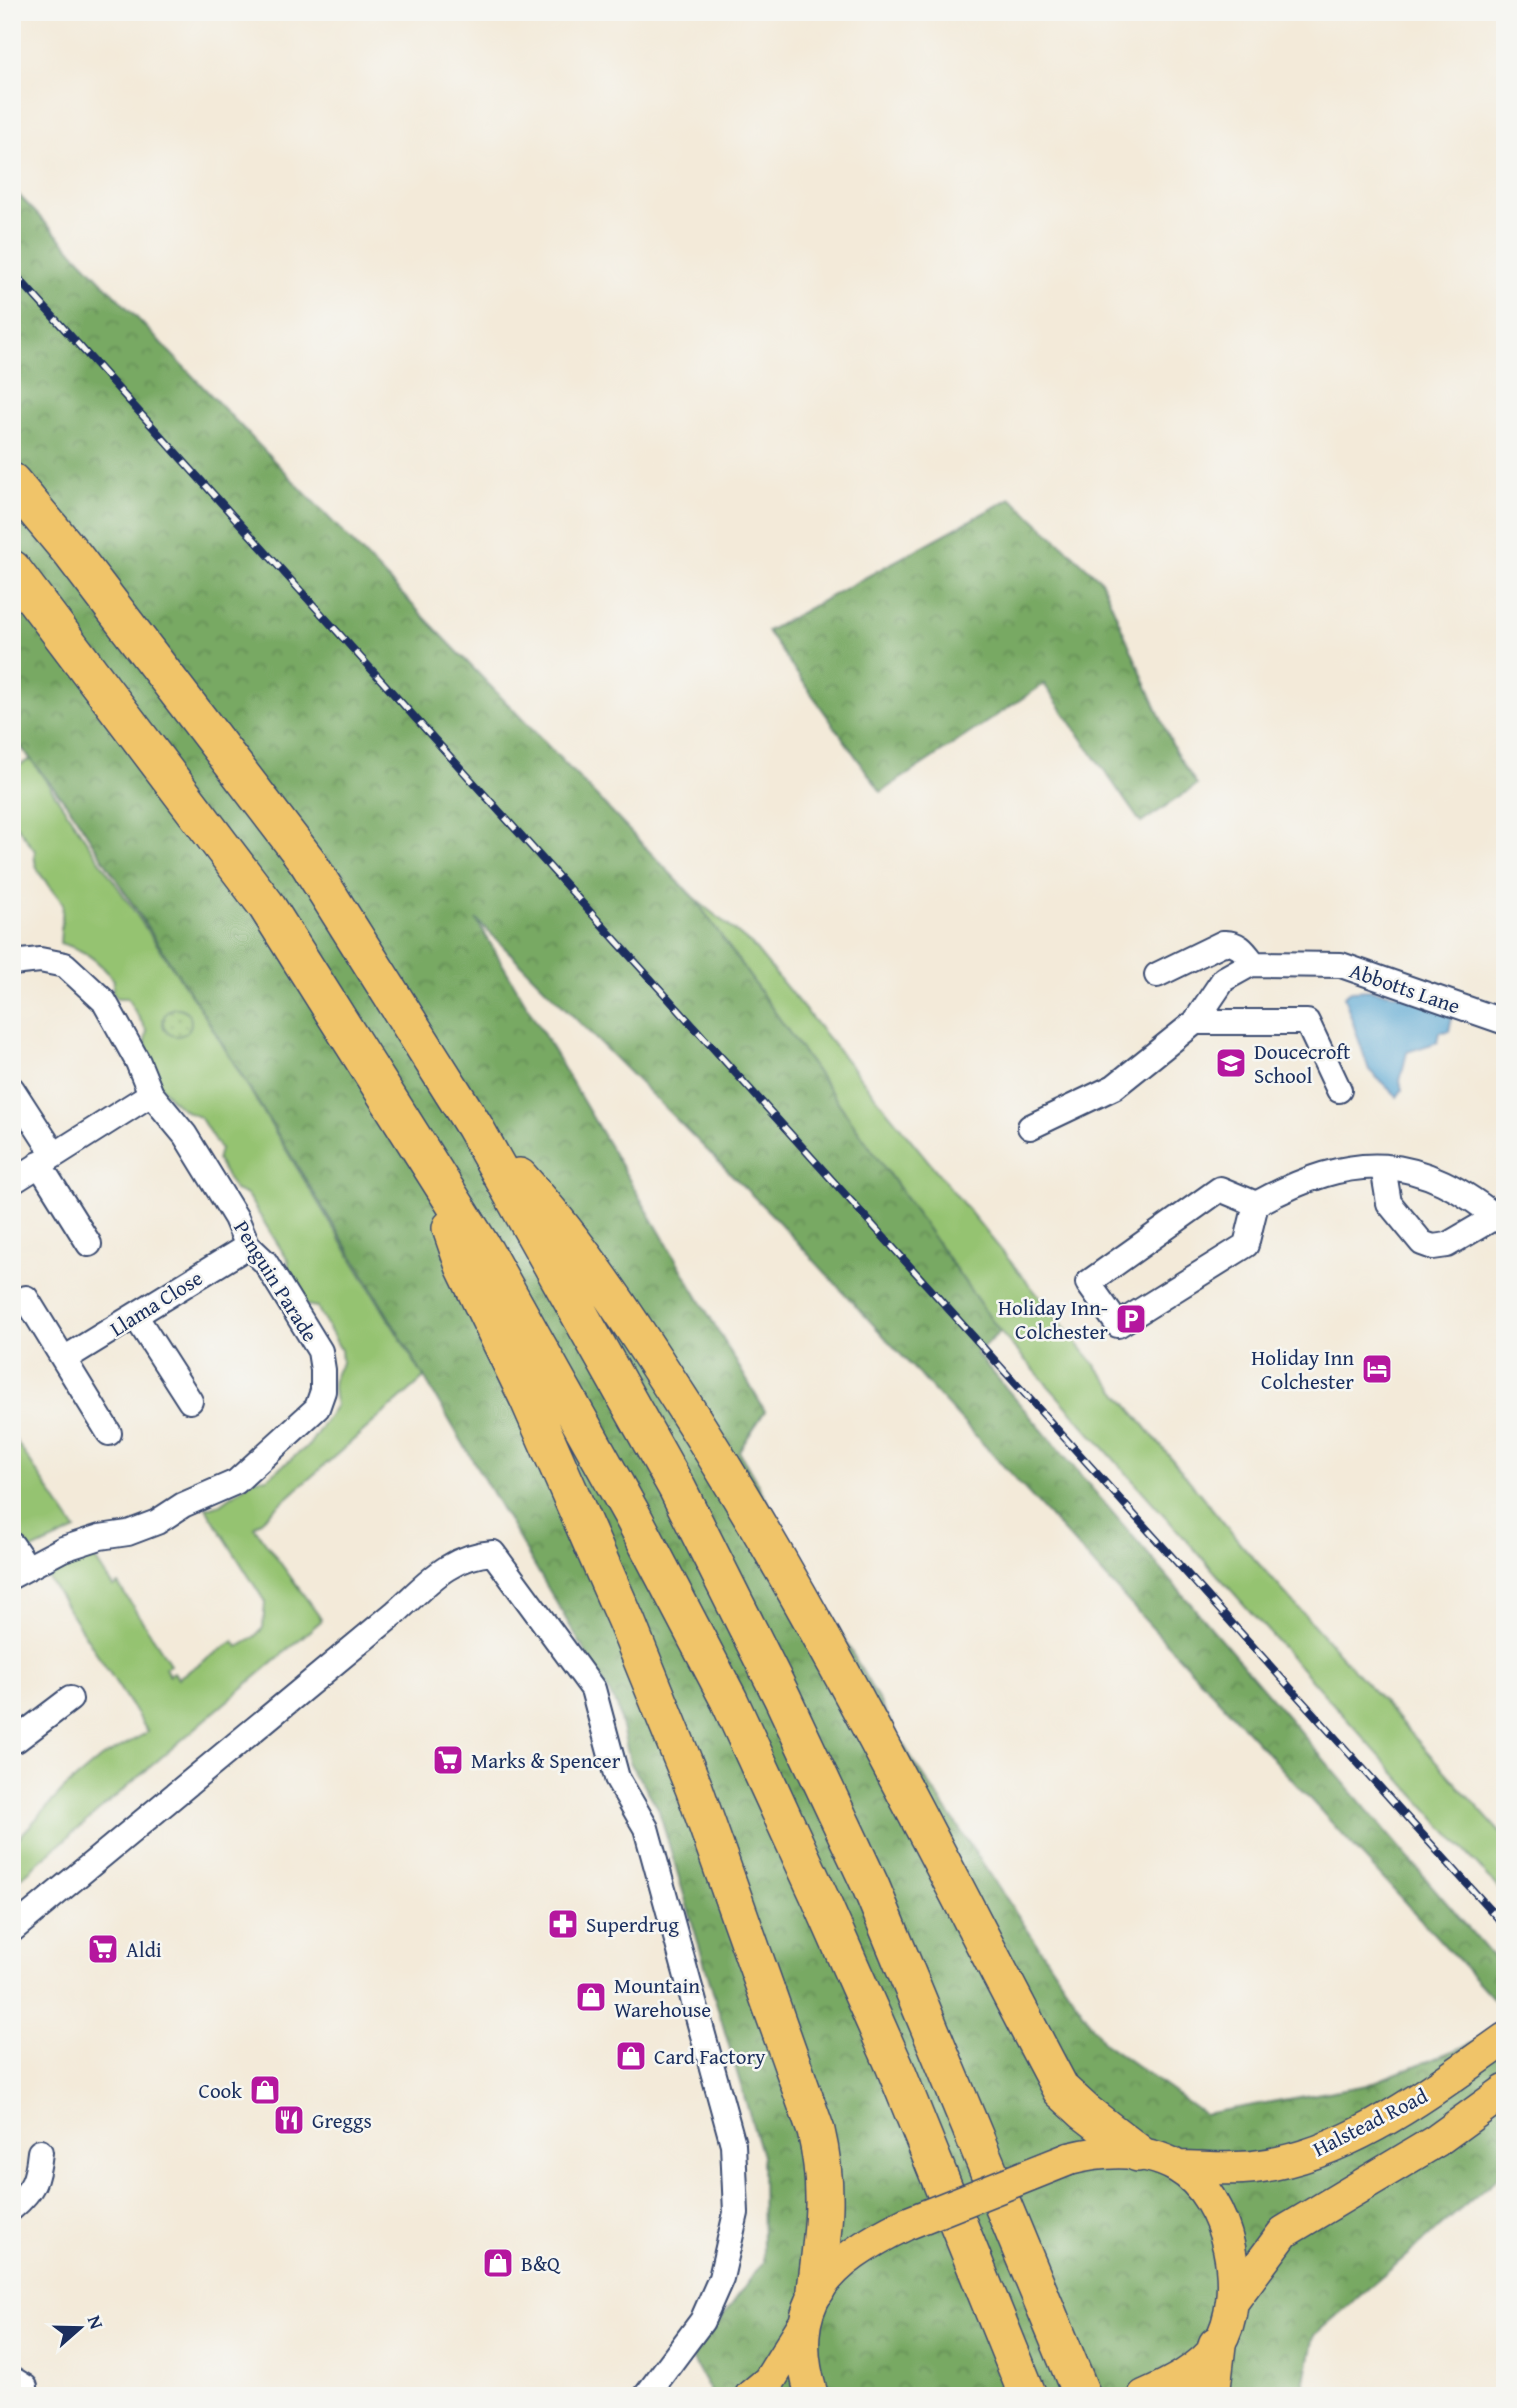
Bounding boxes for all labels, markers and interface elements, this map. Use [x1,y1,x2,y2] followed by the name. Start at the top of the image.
[1346,955,1464,1021] street label: Abbotts Lane
[1254,1036,1351,1091] place label: Doucecroft School
[1214,1046,1248,1080] school or university icon: Doucecroft School
[226,1214,326,1348] street label: Penguin Parade
[104,1262,208,1344] street label: Llama Close
[998,1292,1108,1347] place label: Holiday Inn- Colchester
[1114,1302,1148,1336] parking icon: Holiday Inn- Colchester
[1251,1342,1354,1397] place label: Holiday Inn Colchester
[1360,1352,1394,1386] hotel icon: Holiday Inn Colchester
[431,1743,465,1777] supermarket icon: Marks & Spencer
[471,1745,621,1776] place label: Marks & Spencer
[546,1907,580,1941] pharmacy icon: Superdrug
[586,1909,679,1940] place label: Superdrug
[86,1932,120,1966] supermarket icon: Aldi
[126,1934,162,1965] place label: Aldi
[614,1970,711,2025] place label: Mountain Warehouse
[574,1980,608,2014] shop icon: Mountain Warehouse
[614,2039,648,2073] shop icon: Card Factory
[654,2041,766,2072] place label: Card Factory
[248,2073,282,2107] shop icon: Cook
[198,2075,242,2106] place label: Cook
[1307,2079,1433,2164] street label: Halstead Road
[272,2103,306,2137] restaurant icon: Greggs
[312,2105,372,2136] place label: Greggs
[481,2246,515,2280] shop icon: B&Q
[521,2248,561,2279] place label: B&Q
[46,2292,116,2362] north arrow
[81,2311,111,2333] text: N

